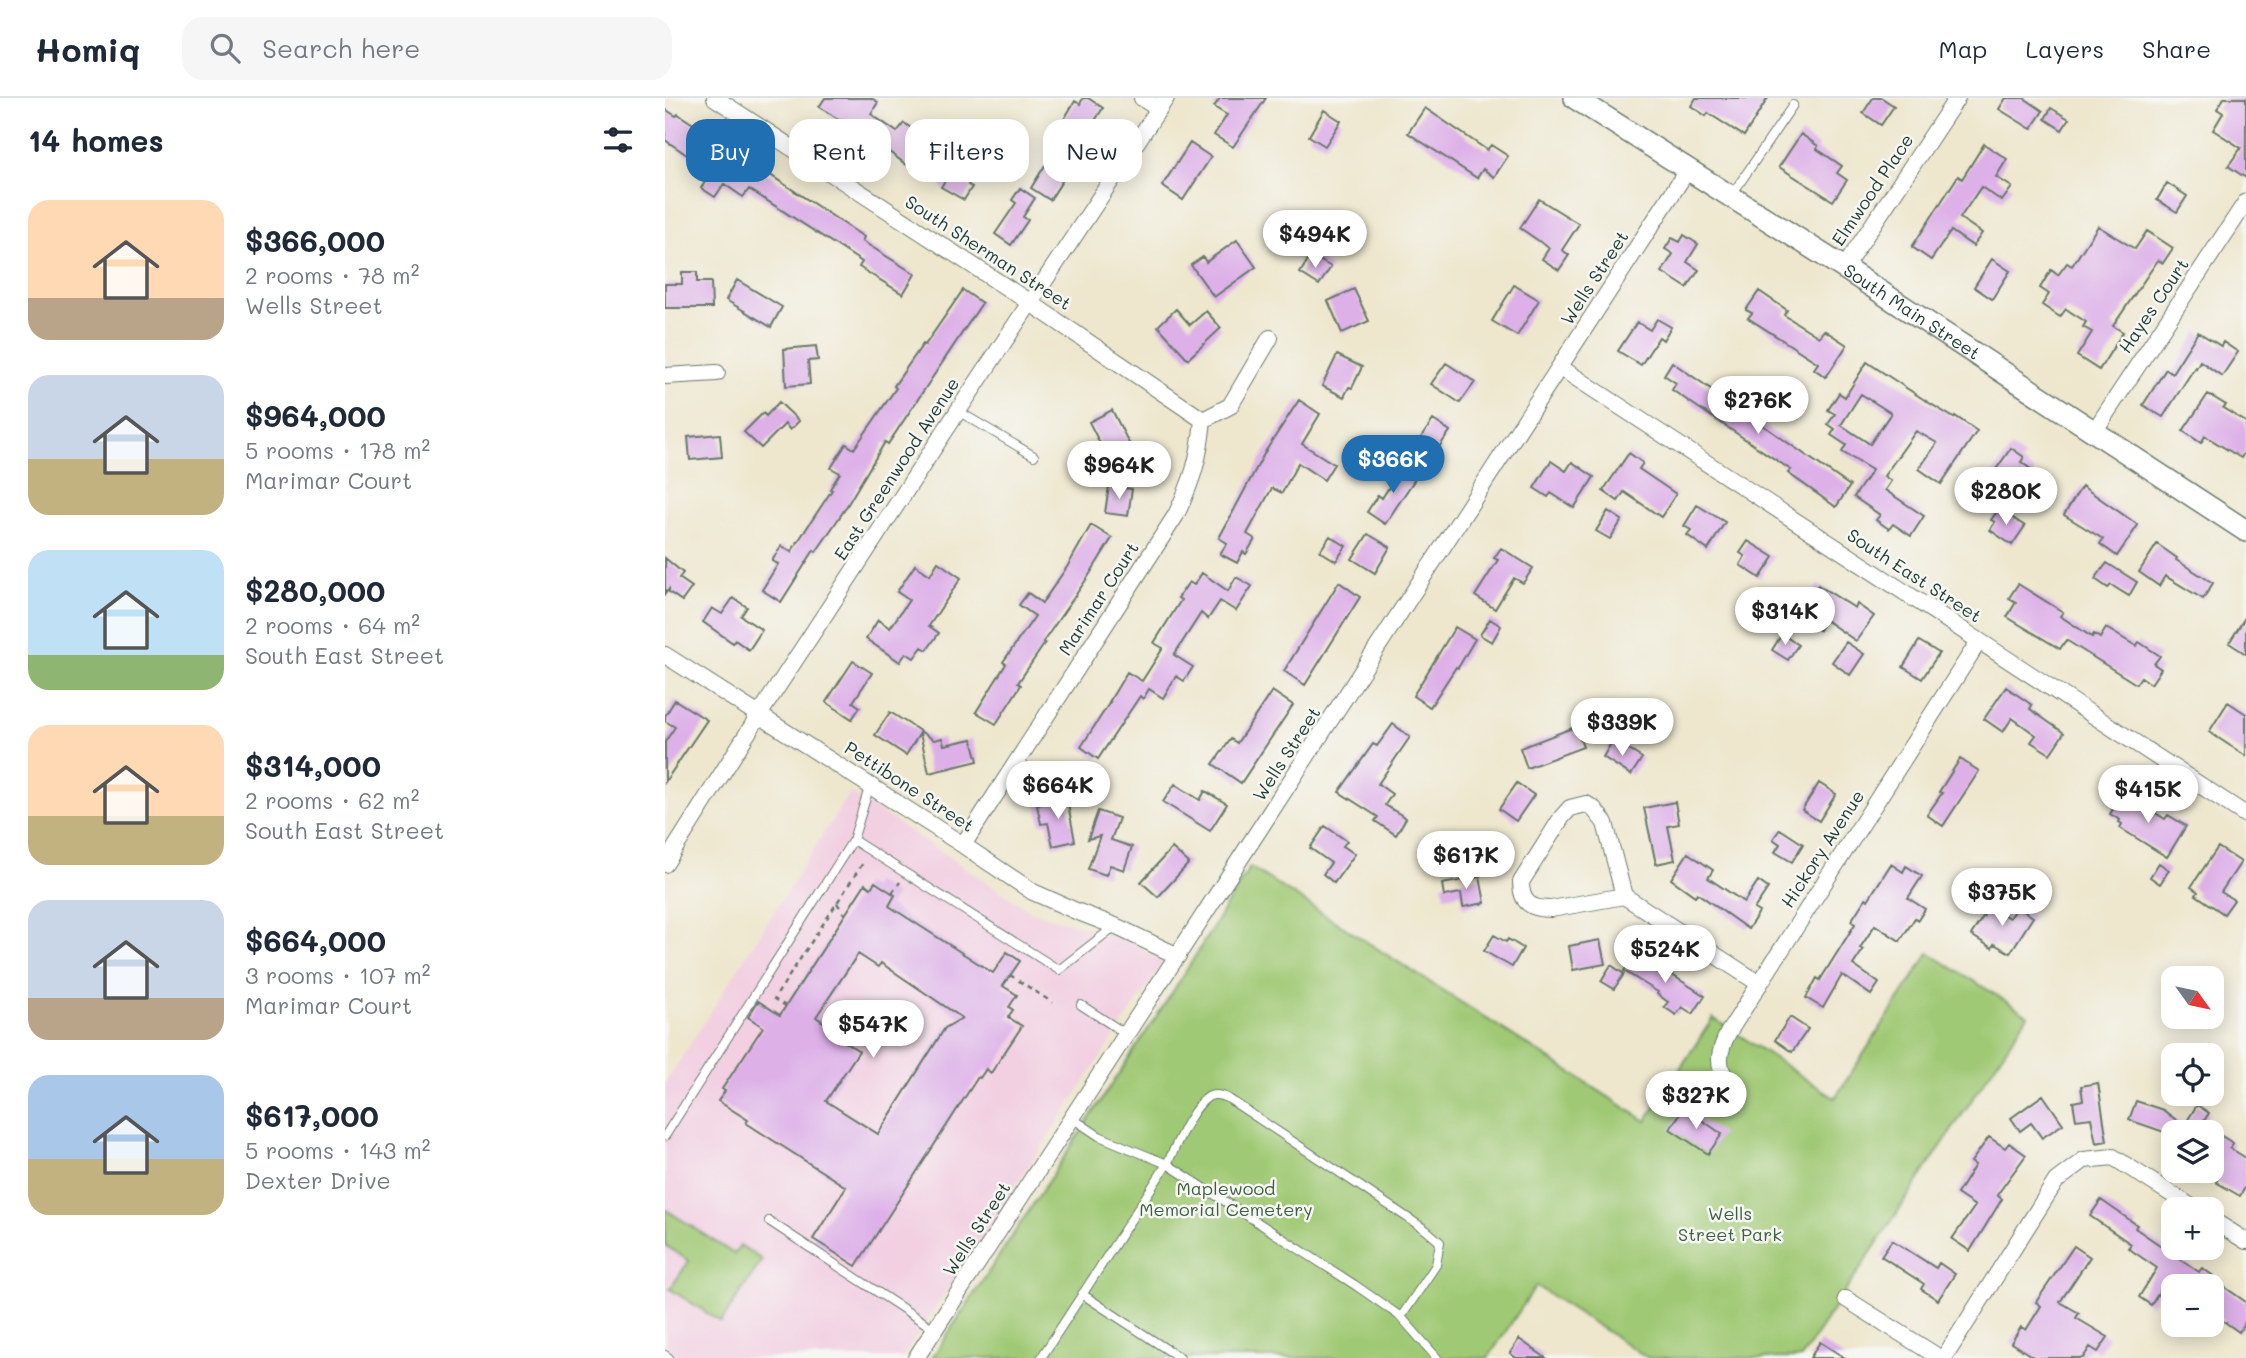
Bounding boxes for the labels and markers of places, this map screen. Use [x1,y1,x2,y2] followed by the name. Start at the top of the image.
[1266,211,1364,270] pin: $494K
[1709,376,1807,436] pin: $276K
[1344,436,1442,495] pin: $366K
[1070,442,1168,501] pin: $964K
[1957,468,2055,527] pin: $280K
[1736,588,1834,647] pin: $314K
[1573,698,1671,758] pin: $339K
[1009,762,1107,821] pin: $664K
[2099,766,2197,825] pin: $415K
[1417,832,1515,891] pin: $617K
[1953,868,2051,928] pin: $375K
[1616,926,1714,985] pin: $524K
[824,1000,922,1060] pin: $547K
[1647,1072,1745,1131] pin: $327K

